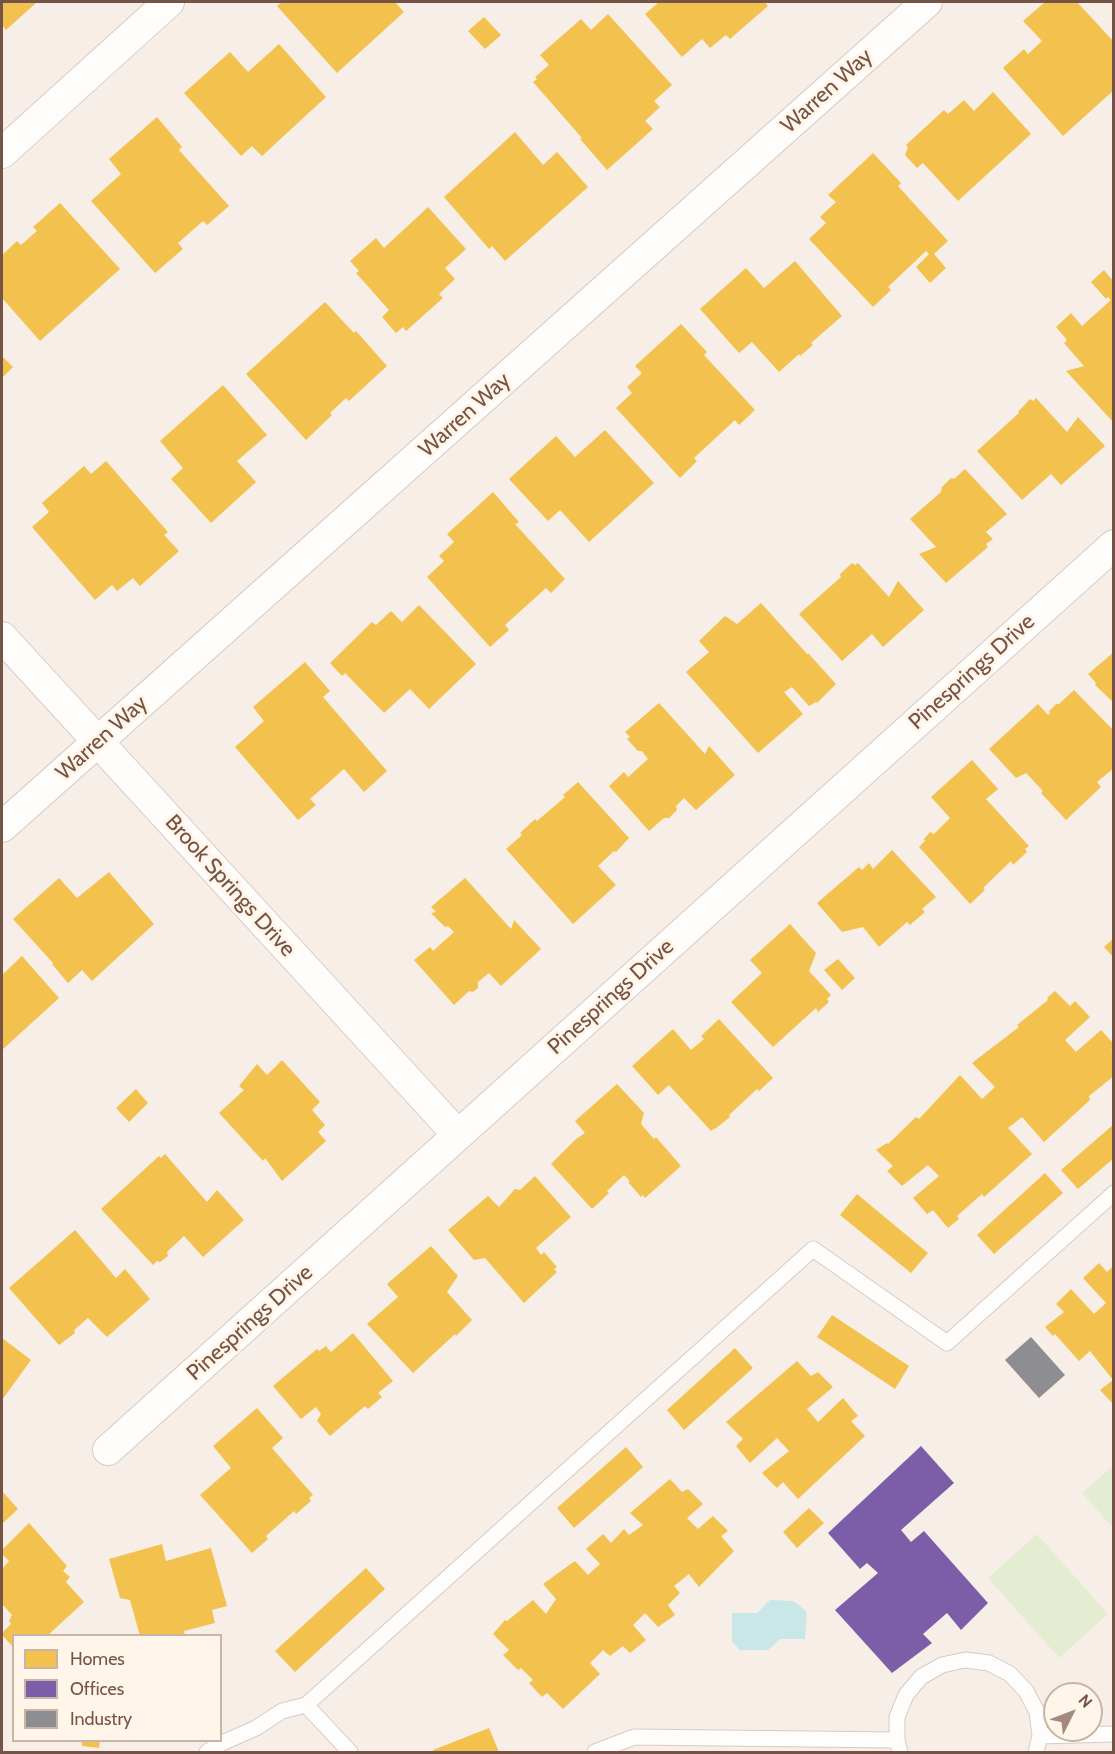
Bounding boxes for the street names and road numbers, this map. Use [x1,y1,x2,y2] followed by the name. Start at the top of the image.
[776,43,878,139] street label: Warren Way
[414,367,516,463] street label: Warren Way
[904,609,1040,735] street label: Pinesprings Drive
[51,690,153,786] street label: Warren Way
[159,810,301,962] street label: Brook Springs Drive
[543,934,679,1060] street label: Pinesprings Drive
[182,1260,318,1386] street label: Pinesprings Drive

